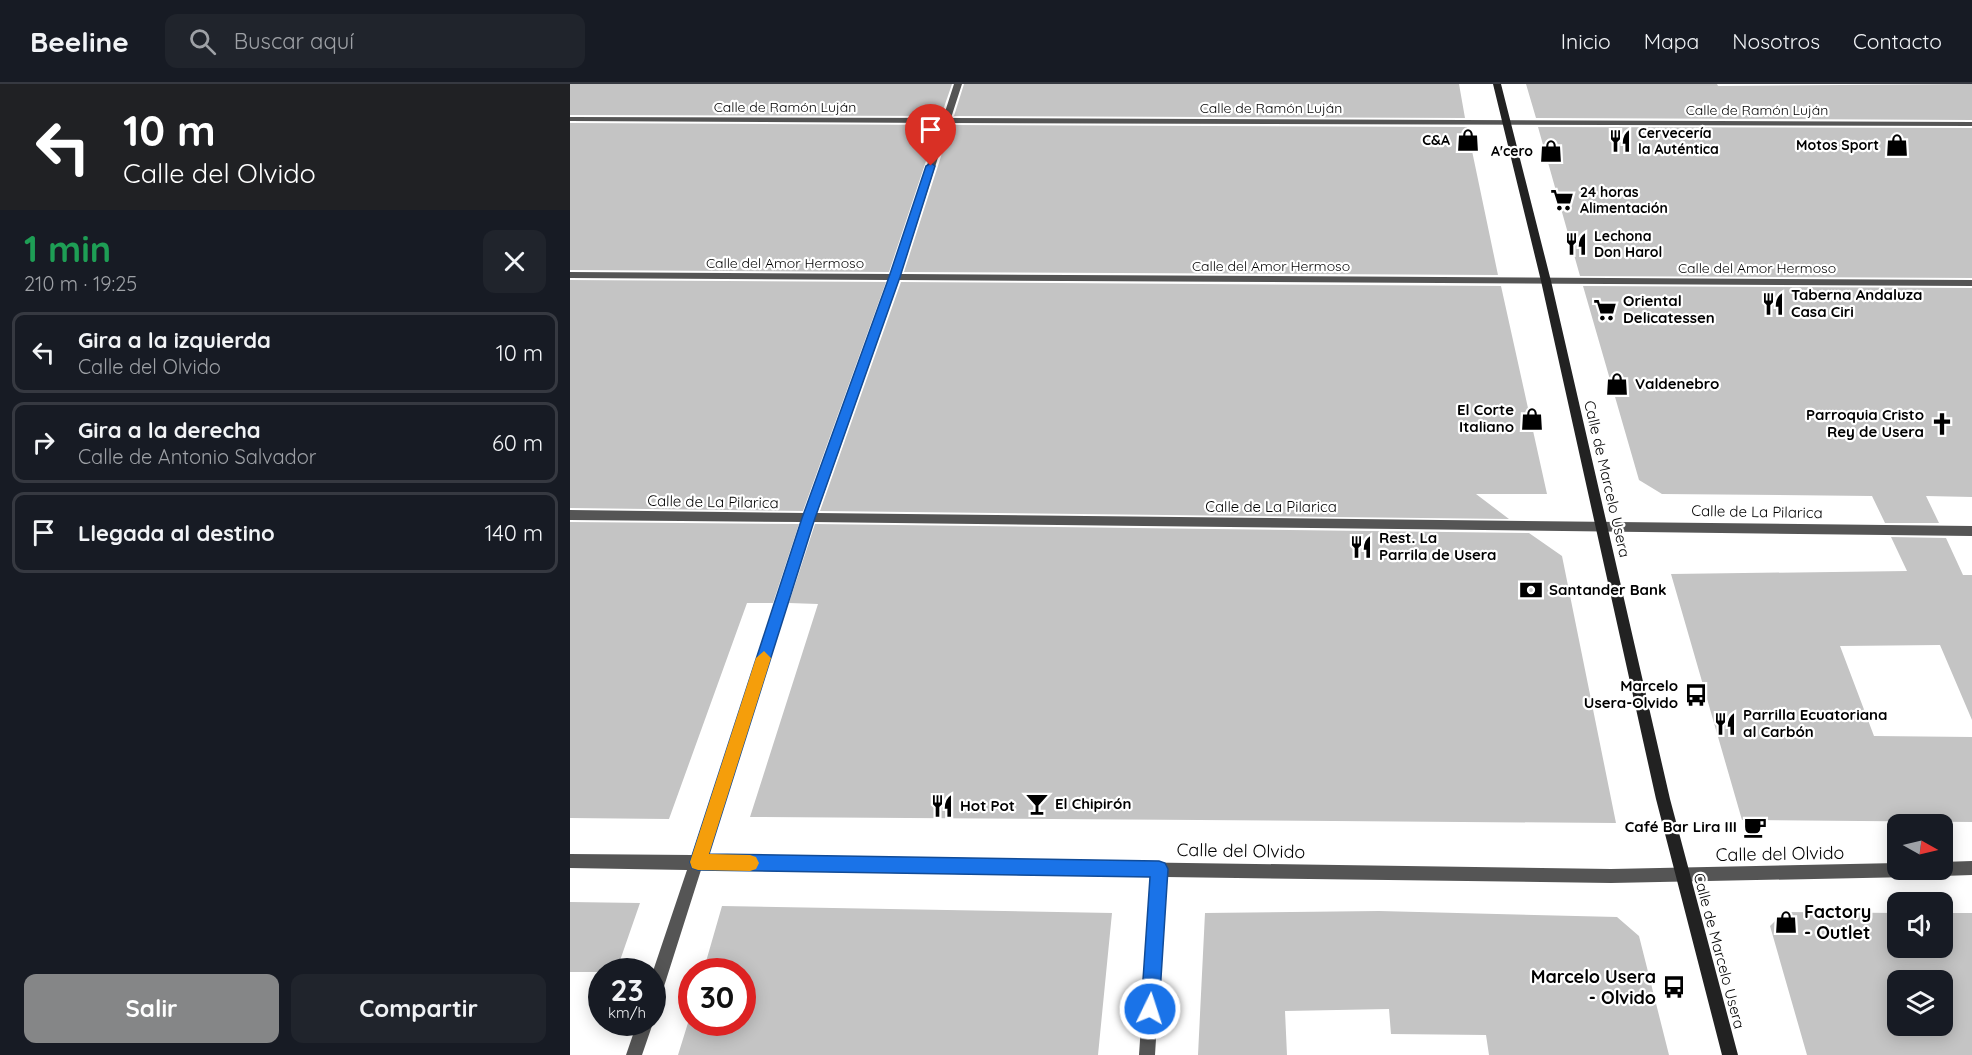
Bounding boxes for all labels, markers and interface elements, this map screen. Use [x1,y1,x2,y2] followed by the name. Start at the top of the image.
[165,14,585,68] search box
[30,24,129,59] text: Beeline
[186,25,219,58] icon: search
[234,27,354,55] text: Buscar aquí
[1561,28,1611,54] text: Inicio
[1644,28,1699,54] text: Mapa
[1732,28,1820,54] text: Nosotros
[1853,28,1942,54] text: Contacto
[714,98,856,116] street label: Calle de Ramón Luján
[1200,99,1342,117] street label: Calle de Ramón Luján
[1686,101,1828,119] street label: Calle de Ramón Luján
[123,104,216,157] text: 10 m
[905,104,956,166] pin
[24,108,102,186] icon: left
[914,113,947,146] icon: arrive
[1638,124,1719,158] place label: Cervecería la Auténtica
[1455,127,1481,153] shop icon: C&A
[1607,128,1633,154] restaurant icon: Cervecería la Auténtica
[1422,131,1450,149] place label: C&A
[1884,132,1910,158] shop icon: Motos Sport
[1796,136,1879,154] place label: Motos Sport
[1538,138,1564,164] shop icon: A'cero
[1491,142,1533,160] place label: A'cero
[123,156,316,190] text: Calle del Olvido
[1580,183,1668,217] place label: 24 horas Alimentación
[1549,187,1575,213] supermarket icon: 24 horas Alimentación
[24,226,111,271] text: 1 min
[1594,227,1662,261] place label: Lechona Don Harol
[483,230,546,293] button: close
[1563,231,1589,257] restaurant icon: Lechona Don Harol
[706,254,864,272] street label: Calle del Amor Hermoso
[1192,257,1350,275] street label: Calle del Amor Hermoso
[1678,259,1836,277] street label: Calle del Amor Hermoso
[24,271,137,296] text: 210 m · 19:25
[1791,285,1922,321] place label: Taberna Andaluza Casa Ciri
[1623,291,1715,327] place label: Oriental Delicatessen
[1760,291,1786,317] restaurant icon: Taberna Andaluza Casa Ciri
[1592,297,1618,323] supermarket icon: Oriental Delicatessen
[78,326,271,354] text: Gira a la izquierda
[27,336,60,369] icon: left
[496,339,543,367] text: 10 m
[78,354,221,379] text: Calle del Olvido
[1604,371,1630,397] shop icon: Valdenebro
[1635,374,1719,393] place label: Valdenebro
[1580,399,1635,559] street label: Calle de Marcelo Usera
[1457,400,1514,436] place label: El Corte Italiano
[1806,405,1924,441] place label: Parroquia Cristo Rey de Usera
[1519,406,1545,432] shop icon: El Corte Italiano
[1929,411,1955,437] church icon: Parroquia Cristo Rey de Usera
[78,416,261,444] text: Gira a la derecha
[27,426,60,459] icon: right
[492,429,543,457] text: 60 m
[78,444,316,469] text: Calle de Antonio Salvador
[647,491,779,512] street label: Calle de La Pilarica
[1205,497,1337,516] street label: Calle de La Pilarica
[1691,501,1823,522] street label: Calle de La Pilarica
[27,516,60,549] icon: arrive
[78,519,275,547] text: Llegada al destino
[484,519,543,547] text: 140 m
[1379,528,1497,564] place label: Rest. La Parrila de Usera
[1348,534,1374,560] restaurant icon: Rest. La Parrila de Usera
[1518,577,1544,603] bank icon: Santander Bank
[1549,580,1667,599] place label: Santander Bank
[1584,676,1678,712] place label: Marcelo Usera-Olvido
[1683,682,1709,708] bus stop icon: Marcelo Usera-Olvido
[1743,705,1887,741] place label: Parrilla Ecuatoriana al Carbón
[1712,711,1738,737] restaurant icon: Parrilla Ecuatoriana al Carbón
[1024,791,1050,817] bar icon: El Chipirón
[929,793,955,819] restaurant icon: Hot Pot
[1055,794,1131,813] place label: El Chipirón
[960,796,1015,815] place label: Hot Pot
[1742,814,1768,840] cafe icon: Café Bar Lira III
[1887,814,1953,880] north arrow
[1887,814,1953,1036] map controls
[1625,817,1737,836] place label: Café Bar Lira III
[1177,838,1306,863] street label: Calle del Olvido
[1715,841,1844,866] street label: Calle del Olvido
[1690,871,1749,1031] street label: Calle de Marcelo Usera
[1887,892,1953,958] button: sound
[1804,900,1871,944] place label: Factory - Outlet
[1773,909,1799,935] shop icon: Factory - Outlet
[678,958,756,1036] speed limit sign: 30
[1531,965,1656,1009] place label: Marcelo Usera - Olvido
[1887,970,1953,1036] button: layers
[610,971,644,1009] text: 23
[24,974,279,1043] button: Salir
[291,974,546,1043] button: Compartir
[1661,974,1687,1000] bus stop icon: Marcelo Usera - Olvido
[1118,977,1182,1041] position arrow
[608,1003,646,1022] text: km/h

